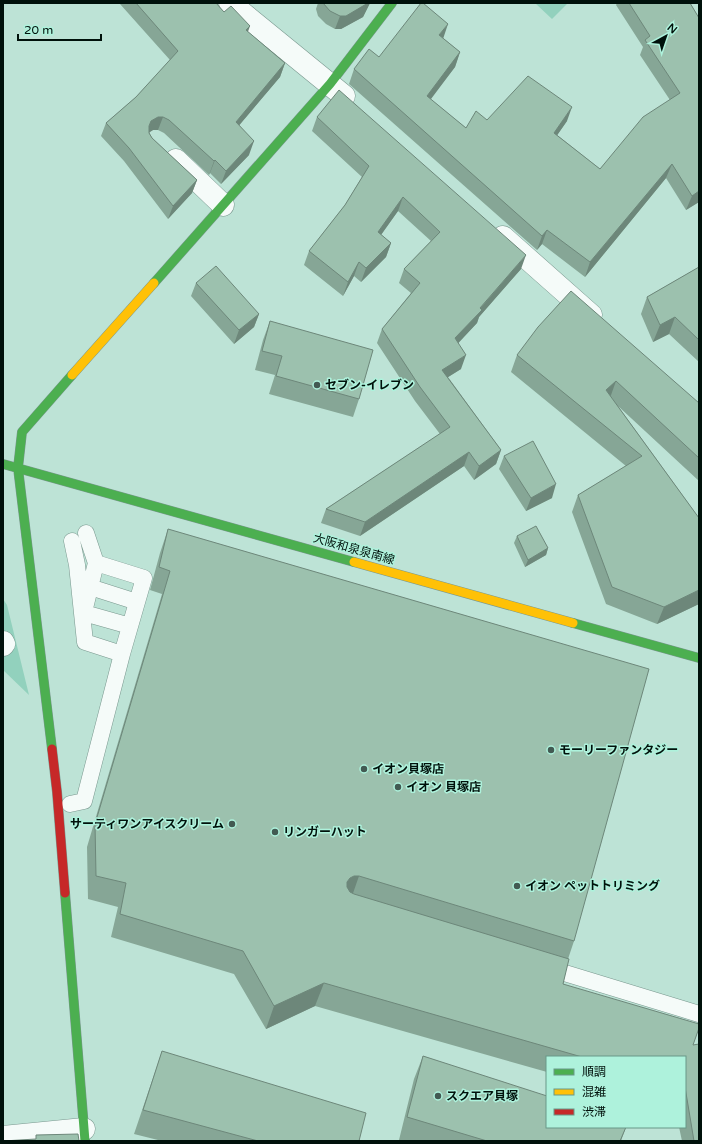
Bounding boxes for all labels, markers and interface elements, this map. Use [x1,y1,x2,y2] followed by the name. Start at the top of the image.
[18,16,101,42] scale bar
[646,16,686,56] north arrow
[665,21,680,37] text: N
[24,23,53,37] text: 20 m
[325,378,414,392] place label: セブン-イレブン
[312,380,322,390] marker: セブン-イレブン
[312,531,396,567] street label: 大阪和泉泉南線
[559,743,678,757] place label: モーリーファンタジー
[546,745,556,755] marker: モーリーファンタジー
[372,762,444,776] place label: イオン貝塚店
[359,764,369,774] marker: イオン貝塚店
[406,780,481,794] place label: イオン 貝塚店
[393,782,403,792] marker: イオン 貝塚店
[70,817,224,831] place label: サーティワンアイスクリーム
[227,819,237,829] marker: サーティワンアイスクリーム
[283,825,367,839] place label: リンガーハット
[270,827,280,837] marker: リンガーハット
[525,879,660,893] place label: イオン ペットトリミング
[512,881,522,891] marker: イオン ペットトリミング
[546,1056,686,1128] legend
[582,1065,606,1079] text: 順調
[582,1085,606,1099] text: 混雑
[446,1089,518,1103] place label: スクエア貝塚
[433,1091,443,1101] marker: スクエア貝塚
[582,1105,606,1119] text: 渋滞

